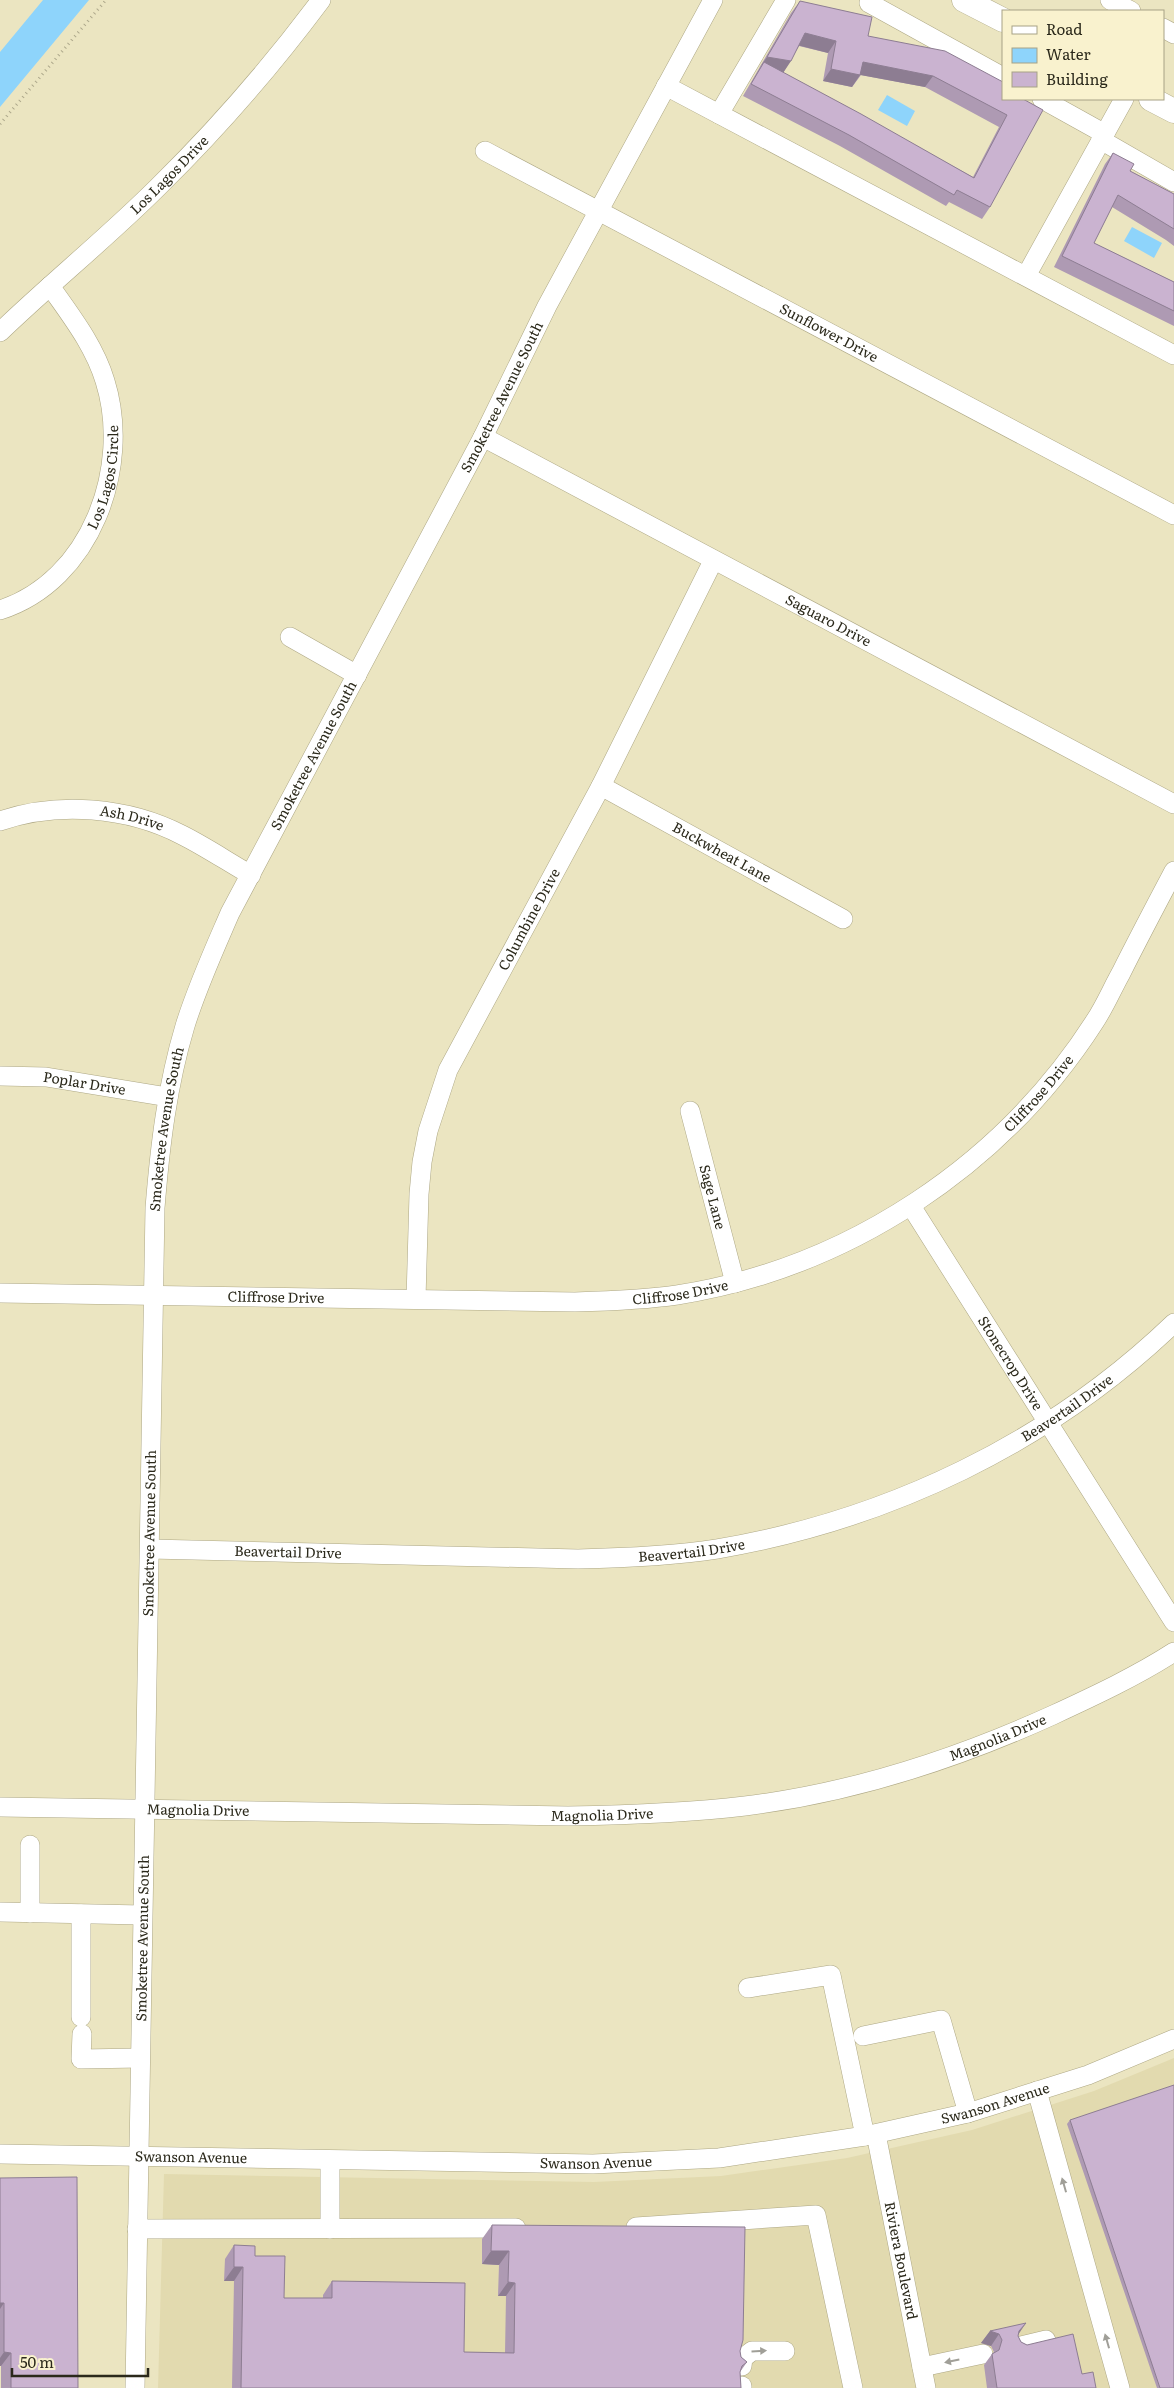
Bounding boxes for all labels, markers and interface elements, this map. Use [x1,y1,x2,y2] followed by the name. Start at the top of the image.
[1002,10,1164,100] legend
[1046,17,1082,40] text: Road
[1046,42,1091,65] text: Water
[1046,67,1108,90] text: Building
[125,130,212,218] street label: Los Lagos Drive
[777,298,882,366] street label: Sunflower Drive
[455,318,547,476] street label: Smoketree Avenue South
[81,425,122,533] street label: Los Lagos Circle
[782,589,875,650] street label: Saguaro Drive
[265,677,361,833] street label: Smoketree Avenue South
[99,800,167,835] street label: Ash Drive
[669,816,775,887] street label: Buckwheat Lane
[492,864,564,974] street label: Columbine Drive
[144,1044,188,1212] street label: Smoketree Avenue South
[998,1050,1077,1136] street label: Cliffrose Drive
[42,1066,127,1099] street label: Poplar Drive
[695,1162,732,1231] street label: Sage Lane
[632,1274,730,1309] street label: Cliffrose Drive
[227,1286,325,1307] street label: Cliffrose Drive
[974,1312,1049,1414] street label: Stonecrop Drive
[1017,1369,1117,1446] street label: Beavertail Drive
[137,1450,160,1617] street label: Smoketree Avenue South
[638,1533,746,1566] street label: Beavertail Drive
[234,1540,342,1562] street label: Beavertail Drive
[946,1708,1049,1765] street label: Magnolia Drive
[146,1798,250,1820] street label: Magnolia Drive
[550,1802,654,1825] street label: Magnolia Drive
[130,1855,153,2021] street label: Smoketree Avenue South
[939,2077,1052,2128] street label: Swanson Avenue
[135,2145,247,2167] street label: Swanson Avenue
[540,2150,652,2173] street label: Swanson Avenue
[1059,2177,1067,2192] one-way arrow
[881,2200,923,2322] street label: Riviera Boulevard
[1103,2333,1111,2348] one-way arrow
[12,2346,149,2378] scale bar
[751,2347,767,2355] one-way arrow
[20,2350,54,2373] text: 50 m
[945,2357,960,2365] one-way arrow

